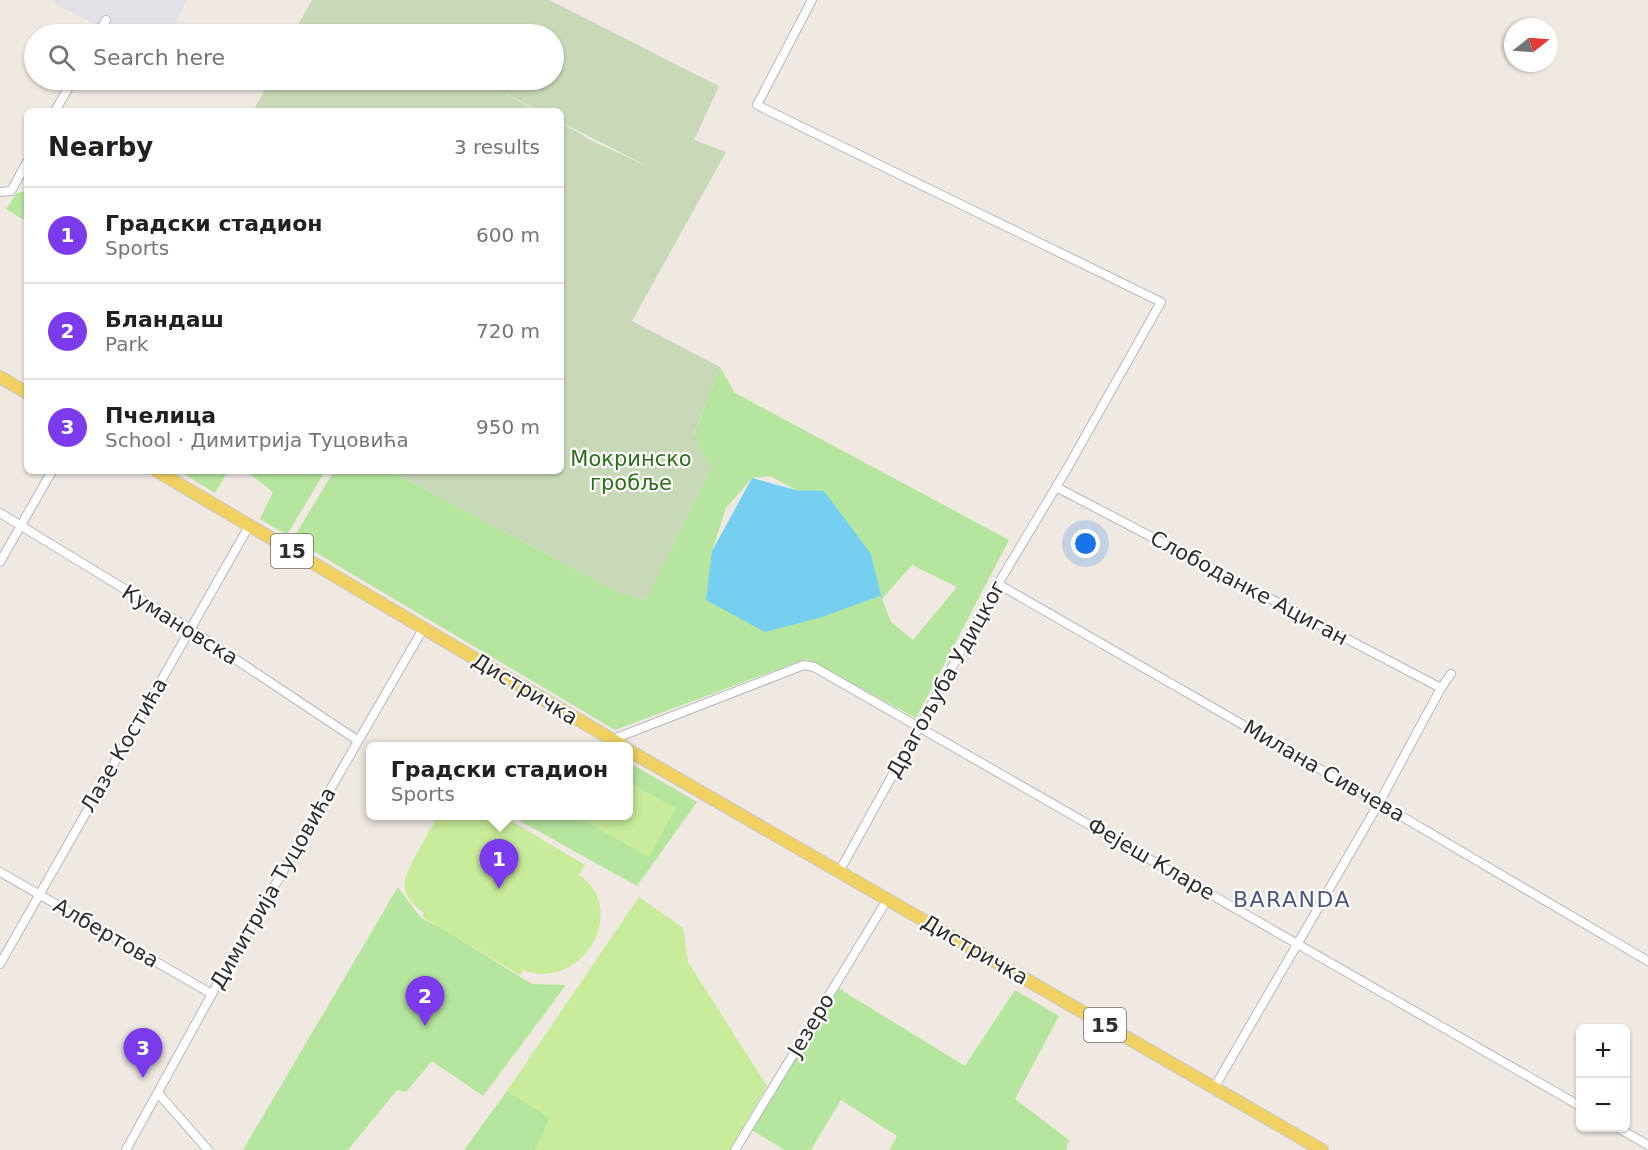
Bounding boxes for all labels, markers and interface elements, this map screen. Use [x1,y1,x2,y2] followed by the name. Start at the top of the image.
[1504,18,1558,72] north arrow
[24,24,564,90] search box
[45,41,78,74] icon: search
[93,45,225,70] text: Search here
[48,132,153,162] text: Nearby
[454,135,540,159] text: 3 results
[105,211,323,236] text: Градски стадион
[61,223,74,247] text: 1
[476,223,540,247] text: 600 m
[105,236,169,260] text: Sports
[105,307,224,332] text: Бландаш
[61,319,74,343] text: 2
[476,319,540,343] text: 720 m
[105,332,148,356] text: Park
[105,403,216,428] text: Пчелица
[61,415,74,439] text: 3
[476,415,540,439] text: 950 m
[105,428,409,452] text: School · Димитрија Туцовића
[570,447,692,495] park label: Мокринско гробље
[1146,526,1352,650] street label: Слободанке Ациган
[1071,529,1100,558] your location
[271,534,313,568] road number: 15
[882,576,1010,782] street label: Драгољуба Удицког
[118,580,242,670] street label: Кумановска
[468,648,582,730] street label: Дистричка
[76,674,172,816] street label: Лазе Костића
[1239,715,1409,827] street label: Милана Сивчева
[366,742,633,820] popup
[391,757,608,782] text: Градски стадион
[391,782,455,806] text: Sports
[205,783,341,993] street label: Димитрија Туцовића
[1083,813,1219,905] street label: Фејеш Кларе
[480,840,518,889] pin: 1
[1233,887,1351,912] district label: BARANDA
[49,893,163,973] street label: Албертова
[918,910,1032,990] street label: Дистричка
[406,976,444,1026] pin: 2
[782,989,839,1063] street label: Језеро
[1084,1008,1126,1042] road number: 15
[1576,1024,1630,1132] map controls
[1576,1024,1630,1078] button: +
[124,1028,162,1078] pin: 3
[1576,1078,1630,1132] button: −

